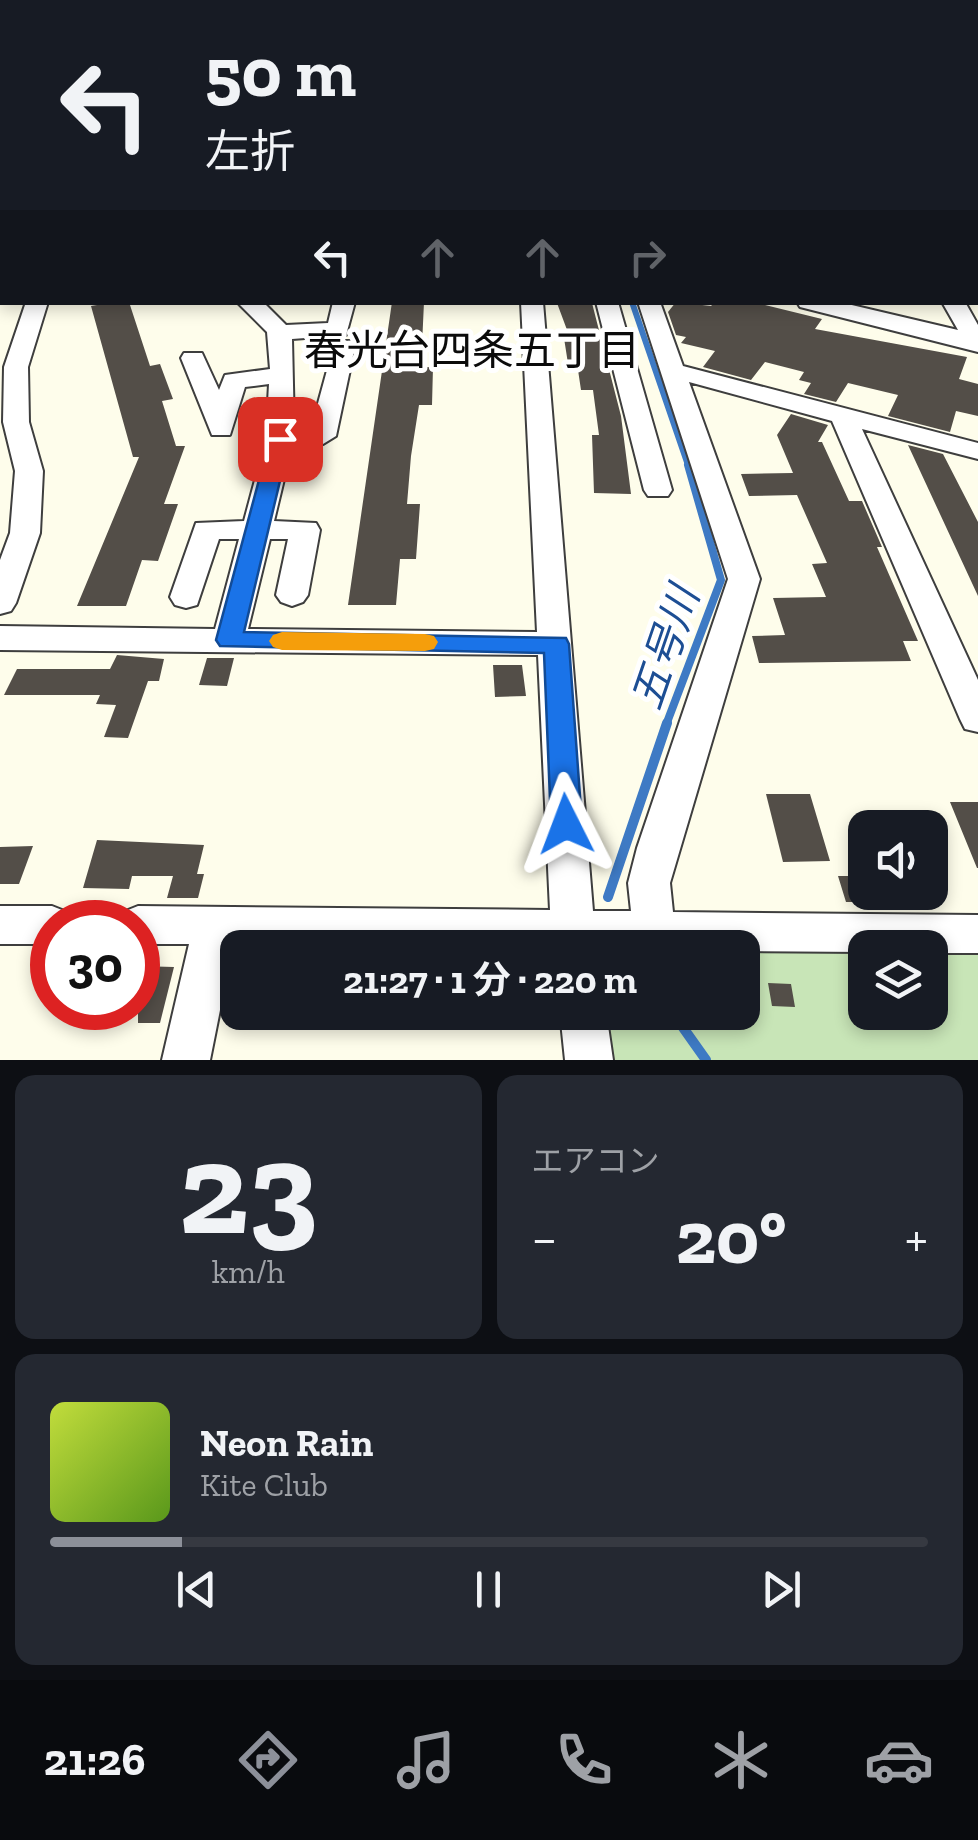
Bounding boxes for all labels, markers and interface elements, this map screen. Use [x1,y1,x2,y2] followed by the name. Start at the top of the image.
[205,30,356,114] text: 50 m
[40,40,170,170] icon: left
[205,125,295,179] text: 左折
[305,230,360,285] icon: left
[410,230,465,285] icon: ahead
[515,230,570,285] icon: ahead
[620,230,675,285] icon: right
[304,325,640,376] district label: 春光台四条五丁目
[238,397,323,482] pin
[253,412,308,467] icon: arrive
[620,576,711,716] water label: 五号川
[514,772,618,876] position arrow
[848,810,948,1030] map controls
[848,810,948,910] button: sound
[30,900,160,1030] speed limit sign: 30
[848,930,948,1030] button: layers
[343,957,637,1003] text: 21:27 · 1 分 · 220 m
[179,1110,318,1266] text: 23
[532,1142,660,1180] text: エアコン
[676,1192,786,1282] text: 20°
[532,1205,557,1271] text: −
[905,1205,928,1271] text: +
[212,1253,285,1291] text: km/h
[200,1420,373,1466] text: Neon Rain
[200,1466,328,1504] text: Kite Club
[169,1562,224,1617] icon: previous
[461,1562,516,1617] icon: pause
[754,1562,809,1617] icon: next
[233,1725,303,1795] icon: directions
[391,1725,461,1795] icon: music
[549,1725,619,1795] icon: phone
[706,1725,776,1795] icon: climate
[864,1725,934,1795] icon: car
[44,1733,146,1787] text: 21:26

